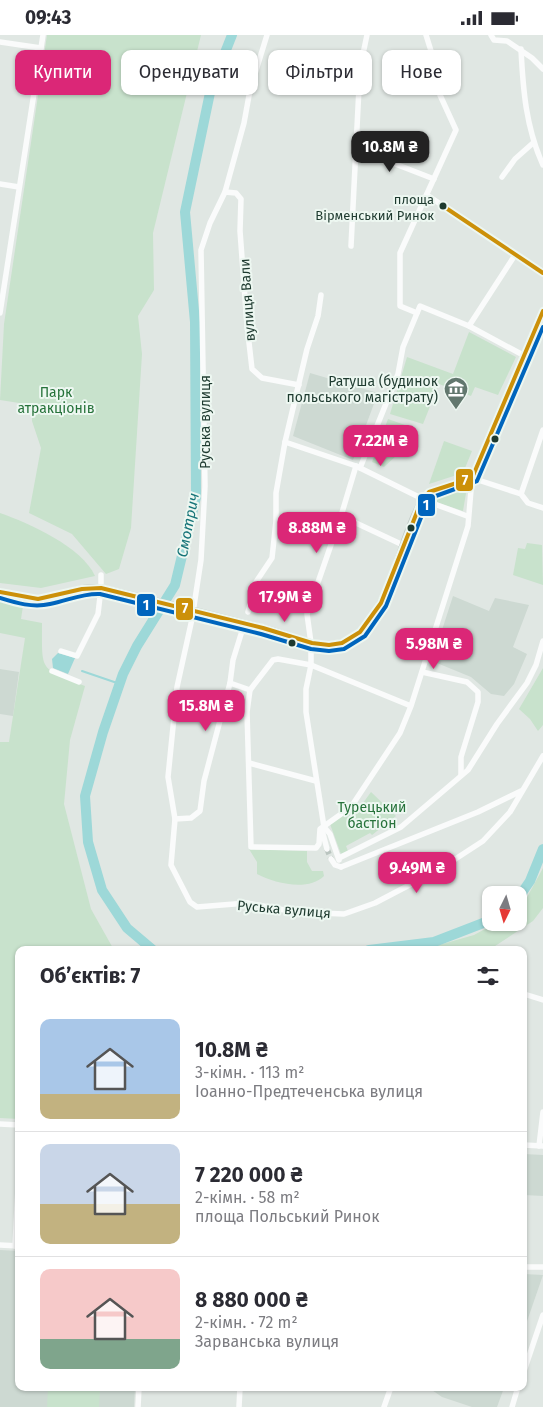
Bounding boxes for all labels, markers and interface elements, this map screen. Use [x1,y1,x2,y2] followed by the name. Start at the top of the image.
[25,6,71,29] text: 09:43
[15,50,111,95] chip: Купити
[121,50,258,95] chip: Орендувати
[268,50,372,95] chip: Фільтри
[382,50,461,95] chip: Нове
[344,131,436,173] pin: 10.8M ₴
[362,137,418,156] text: 10.8M ₴
[315,192,434,223] place label: площа Вірменський Ринок
[438,201,448,211] marker: площа Вірменський Ринок
[236,258,259,342] street label: вулиця Вали
[286,373,439,406] place label: Ратуша (будинок польського магістрату)
[197,375,214,469] street label: Руська вулиця
[443,376,469,410] museum icon: Ратуша (будинок польського магістрату)
[17,384,95,417] park label: Парк атракціонів
[335,425,427,467] pin: 7.22M ₴
[354,431,408,450] text: 7.22M ₴
[490,434,500,444] unlabelled marker
[455,468,474,492] line badge: 7
[462,472,469,489] text: 7
[173,491,203,559] water label: Смотрич
[417,493,436,517] line badge: 1
[423,497,429,514] text: 1
[271,511,363,554] pin: 8.88M ₴
[288,518,346,537] text: 8.88M ₴
[406,523,416,533] unlabelled marker
[239,581,331,623] pin: 17.9M ₴
[259,587,311,606] text: 17.9M ₴
[136,593,156,617] line badge: 1
[143,597,149,614] text: 1
[175,597,194,621] line badge: 7
[182,600,189,617] text: 7
[388,627,480,670] pin: 5.98M ₴
[406,634,462,653] text: 5.98M ₴
[287,638,297,648] unlabelled marker
[160,689,252,732] pin: 15.8M ₴
[179,696,233,715] text: 15.8M ₴
[338,799,407,832] park label: Турецький бастіон
[371,851,463,894] pin: 9.49M ₴
[389,858,445,877] text: 9.49M ₴
[482,886,528,931] north arrow
[482,886,527,931] map controls
[236,897,332,922] street label: Руська вулиця
[474,962,502,990] icon: filters
[40,963,140,989] text: Об’єктів: 7
[195,1037,268,1063] text: 10.8M ₴
[80,1039,140,1099] icon: home
[195,1063,305,1082] text: 3-кімн. · 113 m²
[195,1082,423,1101] text: Іоанно-Предтеченська вулиця
[195,1162,303,1188] text: 7 220 000 ₴
[80,1164,140,1224] icon: home
[195,1188,300,1207] text: 2-кімн. · 58 m²
[195,1207,380,1226] text: площа Польський Ринок
[195,1287,308,1313] text: 8 880 000 ₴
[80,1289,140,1349] icon: home
[195,1313,298,1332] text: 2-кімн. · 72 m²
[195,1332,339,1351] text: Зарванська вулиця

